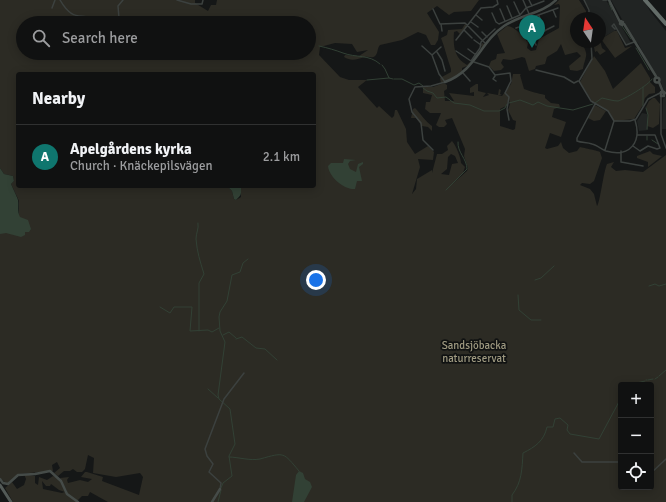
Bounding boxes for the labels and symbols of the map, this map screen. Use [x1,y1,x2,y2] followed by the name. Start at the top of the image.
[570,12,606,48] north arrow
[519,15,545,48] pin: A
[306,270,326,290] your location
[442,339,507,365] park label: Sandsjöbacka naturreservat

